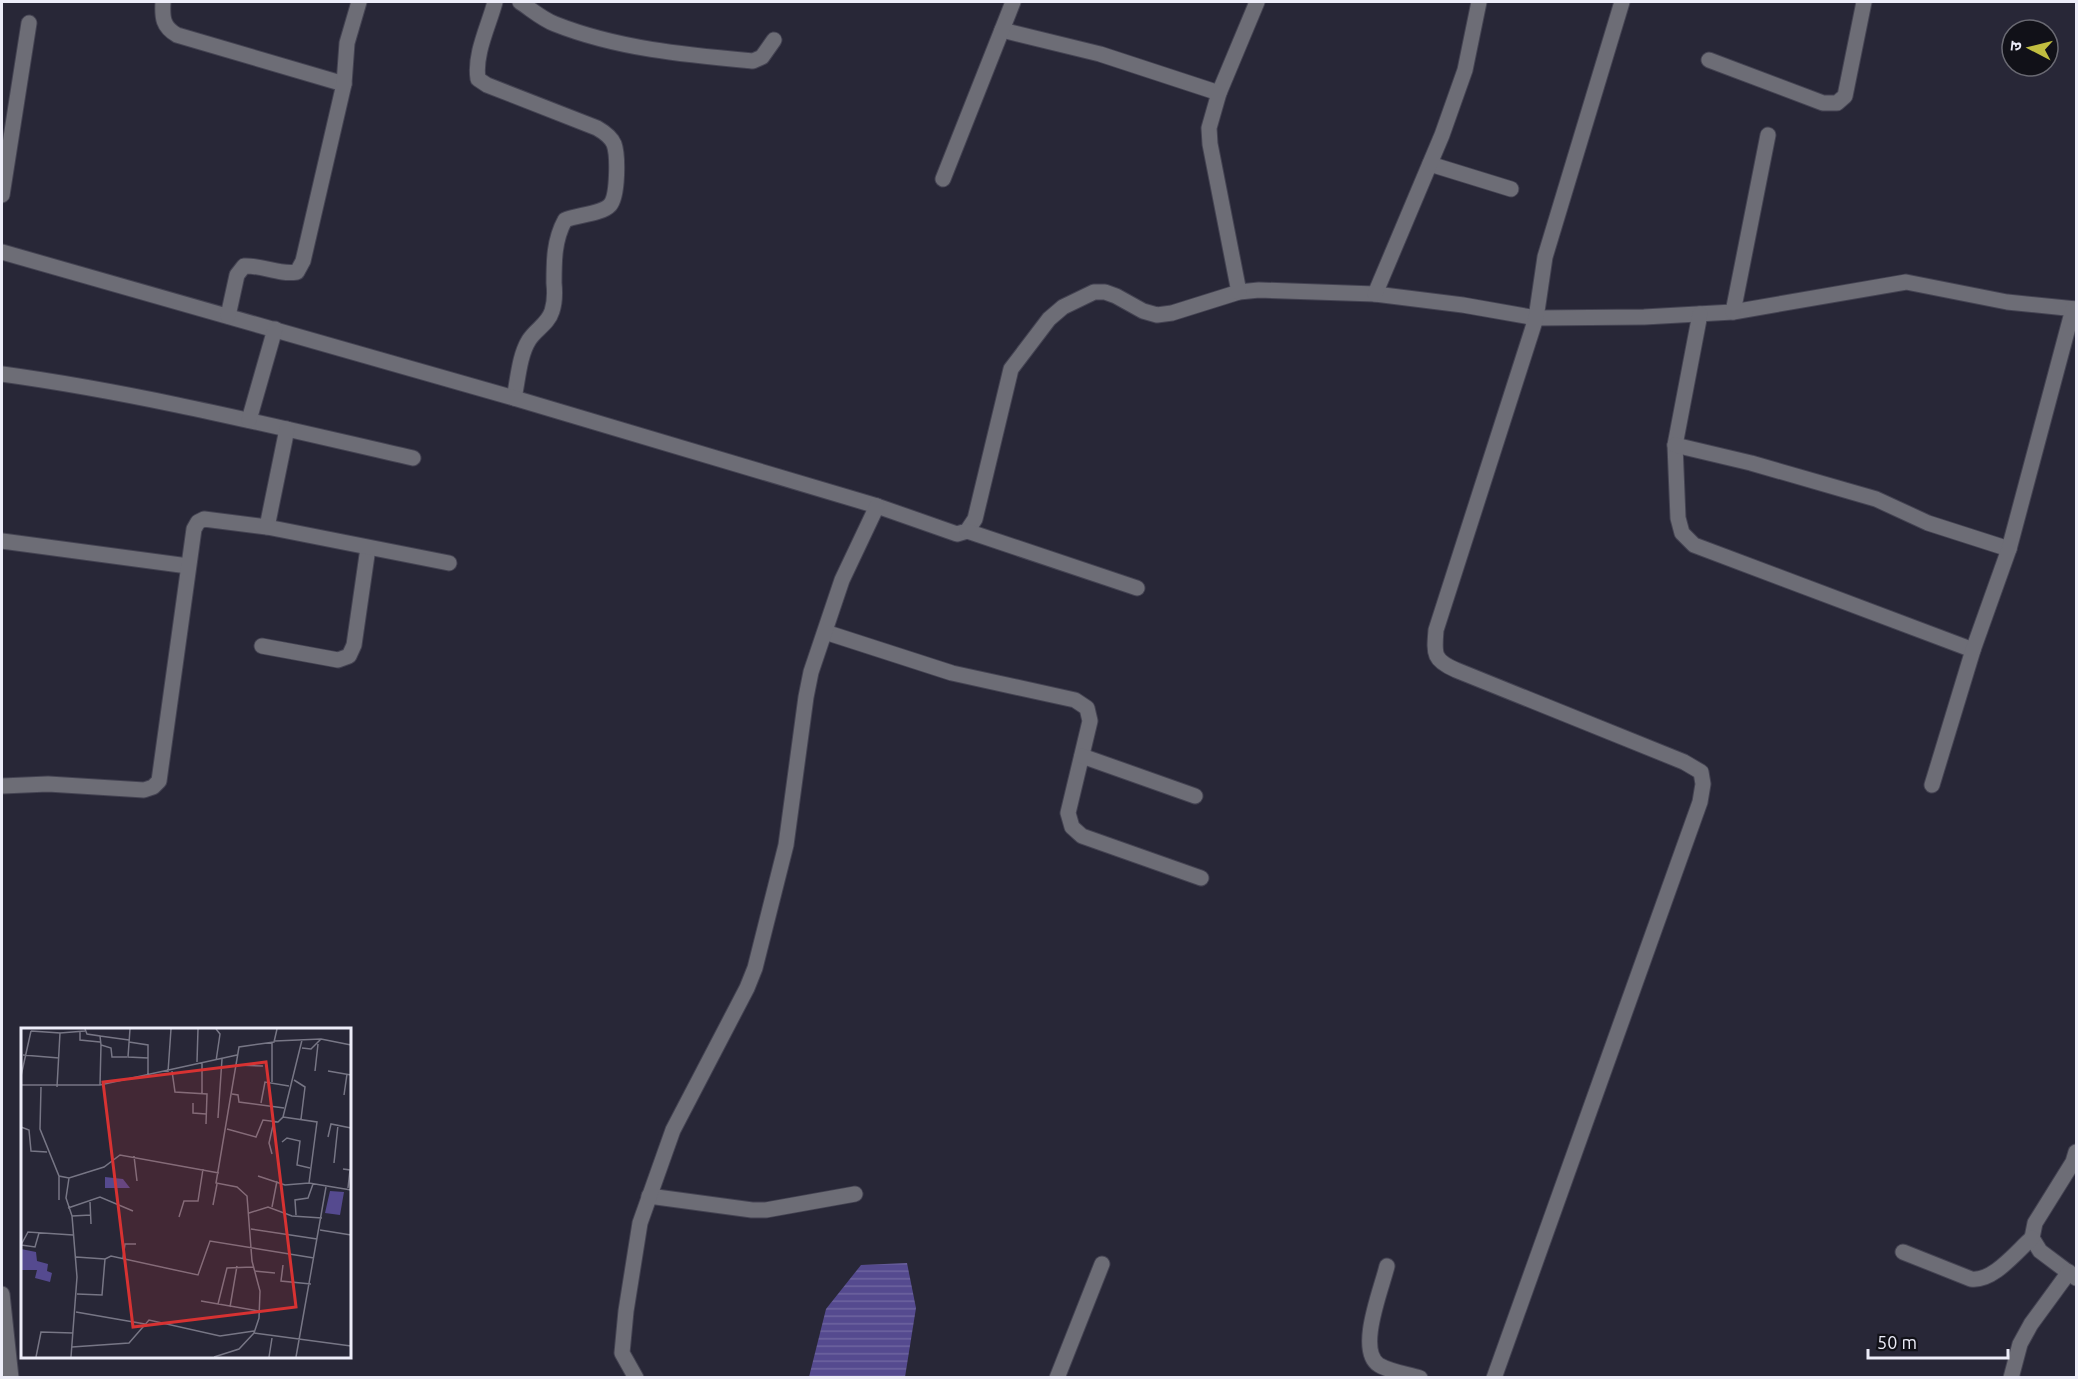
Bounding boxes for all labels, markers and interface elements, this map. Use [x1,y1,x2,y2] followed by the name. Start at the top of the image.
[2000,18,2060,78] north arrow
[2006,40,2025,52] text: उ
[21,1028,351,1358] inset map
[1868,1322,2008,1360] scale bar
[1877,1332,1917,1352] text: 50 m

